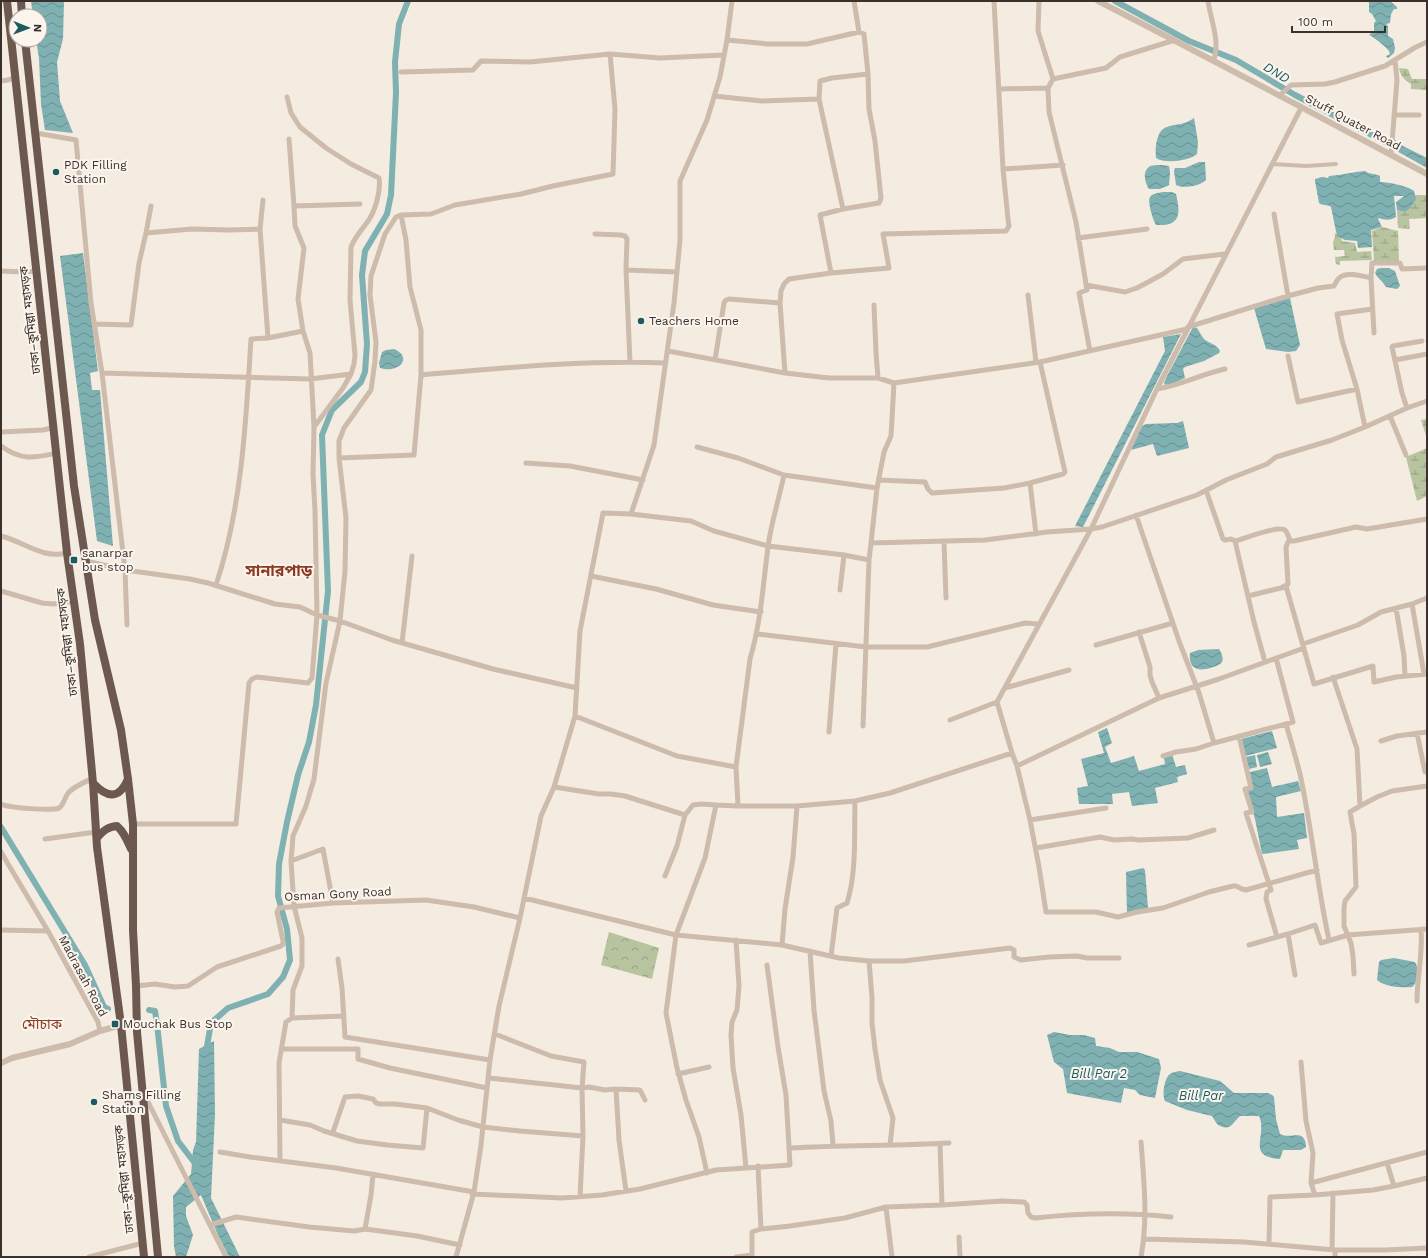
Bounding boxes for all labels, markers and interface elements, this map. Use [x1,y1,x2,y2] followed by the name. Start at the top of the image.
[8,8,48,48] north arrow
[1292,8,1385,34] scale bar
[1298,15,1333,29] text: 100 m
[31,24,44,32] text: N
[1261,59,1292,86] water label: DND
[1303,91,1403,153] street label: Stuff Quater Road
[64,158,127,186] place label: PDK Filling Station
[51,167,61,177] marker: PDK Filling Station
[15,265,45,376] street label: ঢাকা–কুমিল্লা মহাসড়ক
[649,314,739,328] place label: Teachers Home
[636,316,646,326] marker: Teachers Home
[82,546,134,574] place label: sanarpar bus stop
[69,555,79,565] marker: sanarpar bus stop
[245,561,313,580] district label: সানারপাড়
[52,587,82,698] street label: ঢাকা–কুমিল্লা মহাসড়ক
[284,884,392,904] street label: Osman Gony Road
[56,933,110,1019] street label: Madrasah Road
[22,1016,63,1032] district label: মৌচাক
[123,1017,232,1031] place label: Mouchak Bus Stop
[110,1019,120,1029] marker: Mouchak Bus Stop
[1071,1066,1127,1081] water label: Bill Par 2
[102,1088,181,1116] place label: Shams Filling Station
[1179,1088,1224,1103] water label: Bill Par
[89,1097,99,1107] marker: Shams Filling Station
[110,1124,138,1235] street label: ঢাকা–কুমিল্লা মহাসড়ক

